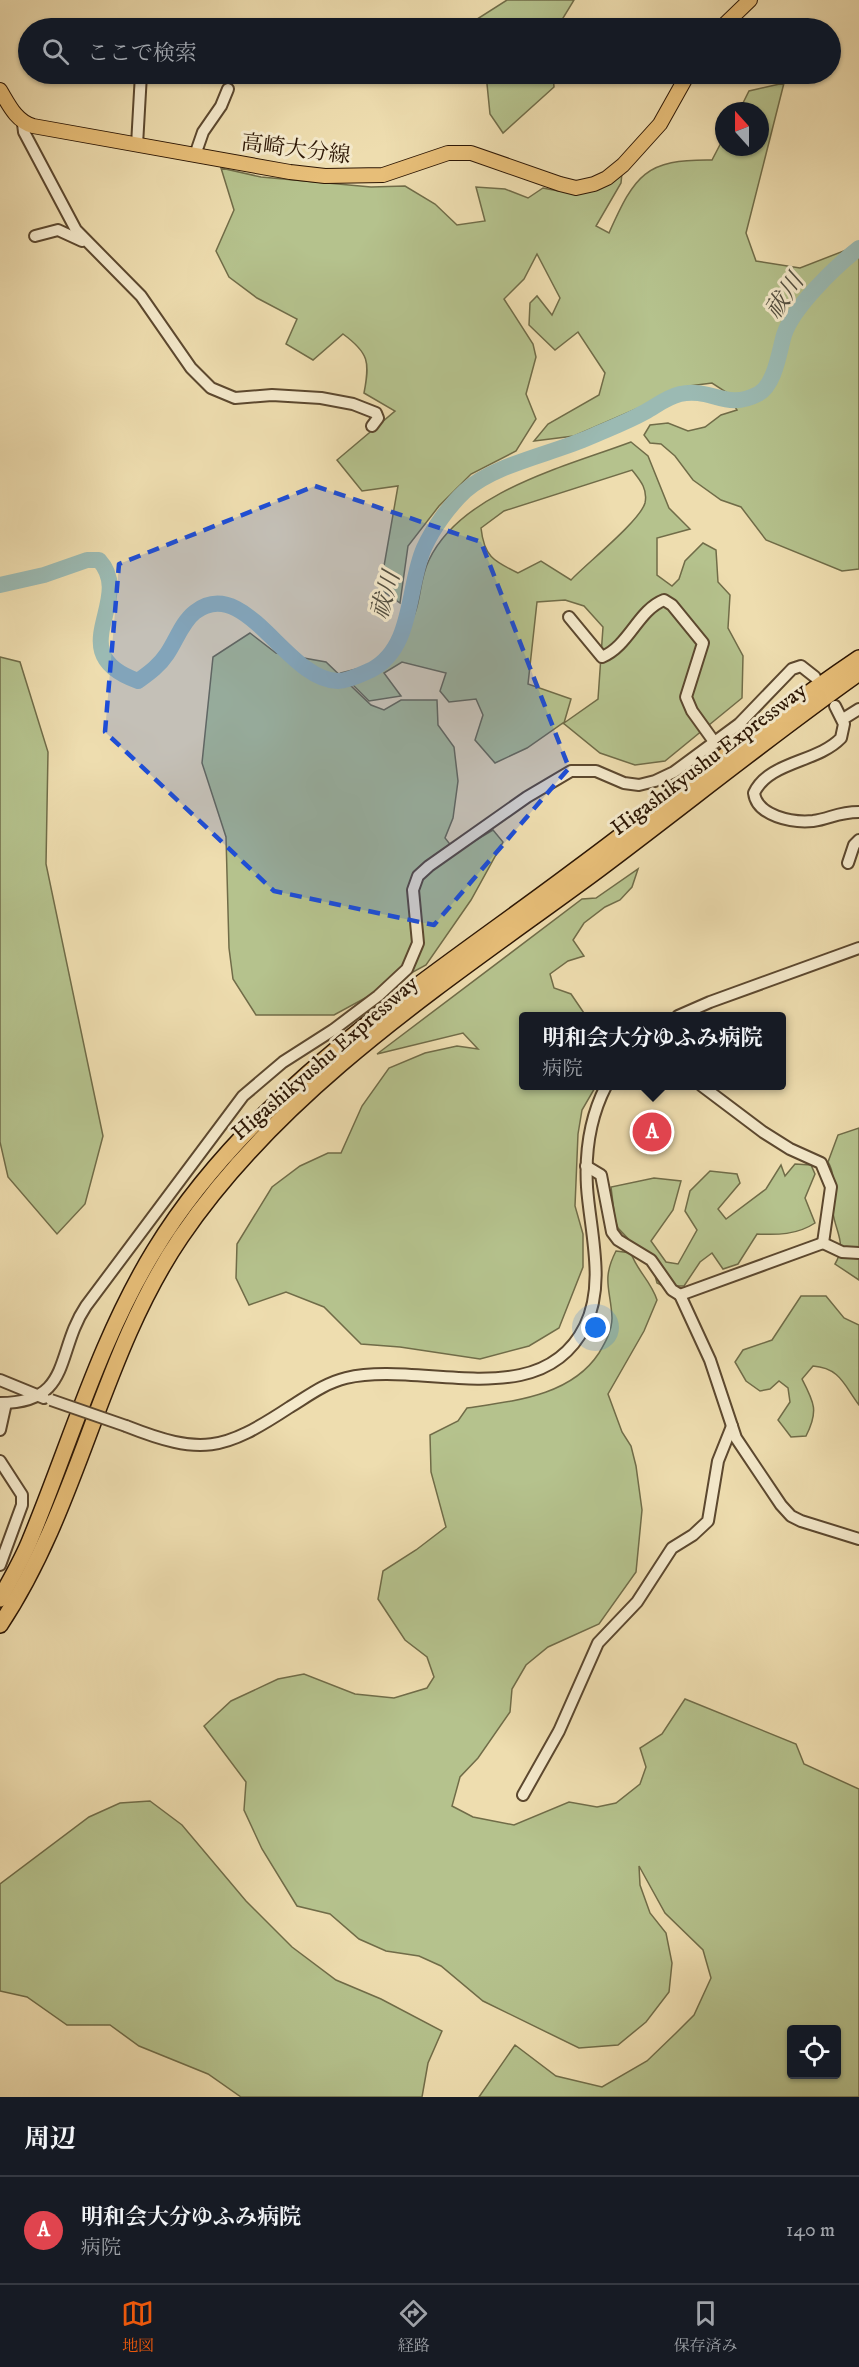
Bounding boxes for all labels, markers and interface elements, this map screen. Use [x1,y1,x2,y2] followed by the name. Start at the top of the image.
[18,18,841,84] search box
[39,35,72,68] icon: search
[87,40,197,67] text: ここで検索
[715,102,769,156] north arrow
[240,129,352,170] street label: 高崎大分線
[759,266,812,325] water label: 祓川
[365,565,408,622] water label: 祓川
[606,677,812,842] street label: Higashikyushu Expressway
[226,970,424,1146] street label: Higashikyushu Expressway
[519,1012,786,1090] popup
[542,1025,763,1052] text: 明和会大分ゆふみ病院
[542,1057,582,1082] text: 病院
[632,1110,672,1154] pin: A
[581,1313,610,1342] your location
[787,2025,841,2079] map controls
[787,2025,841,2079] button: locate
[24,2123,76,2156] text: 周辺
[81,2204,301,2231] text: 明和会大分ゆふみ病院
[37,2218,50,2243] text: A
[786,2218,835,2243] text: 140 m
[81,2236,121,2261] text: 病院
[121,2297,154,2356] tab: 地図
[397,2297,430,2356] tab: 経路
[673,2297,737,2356] tab: 保存済み

